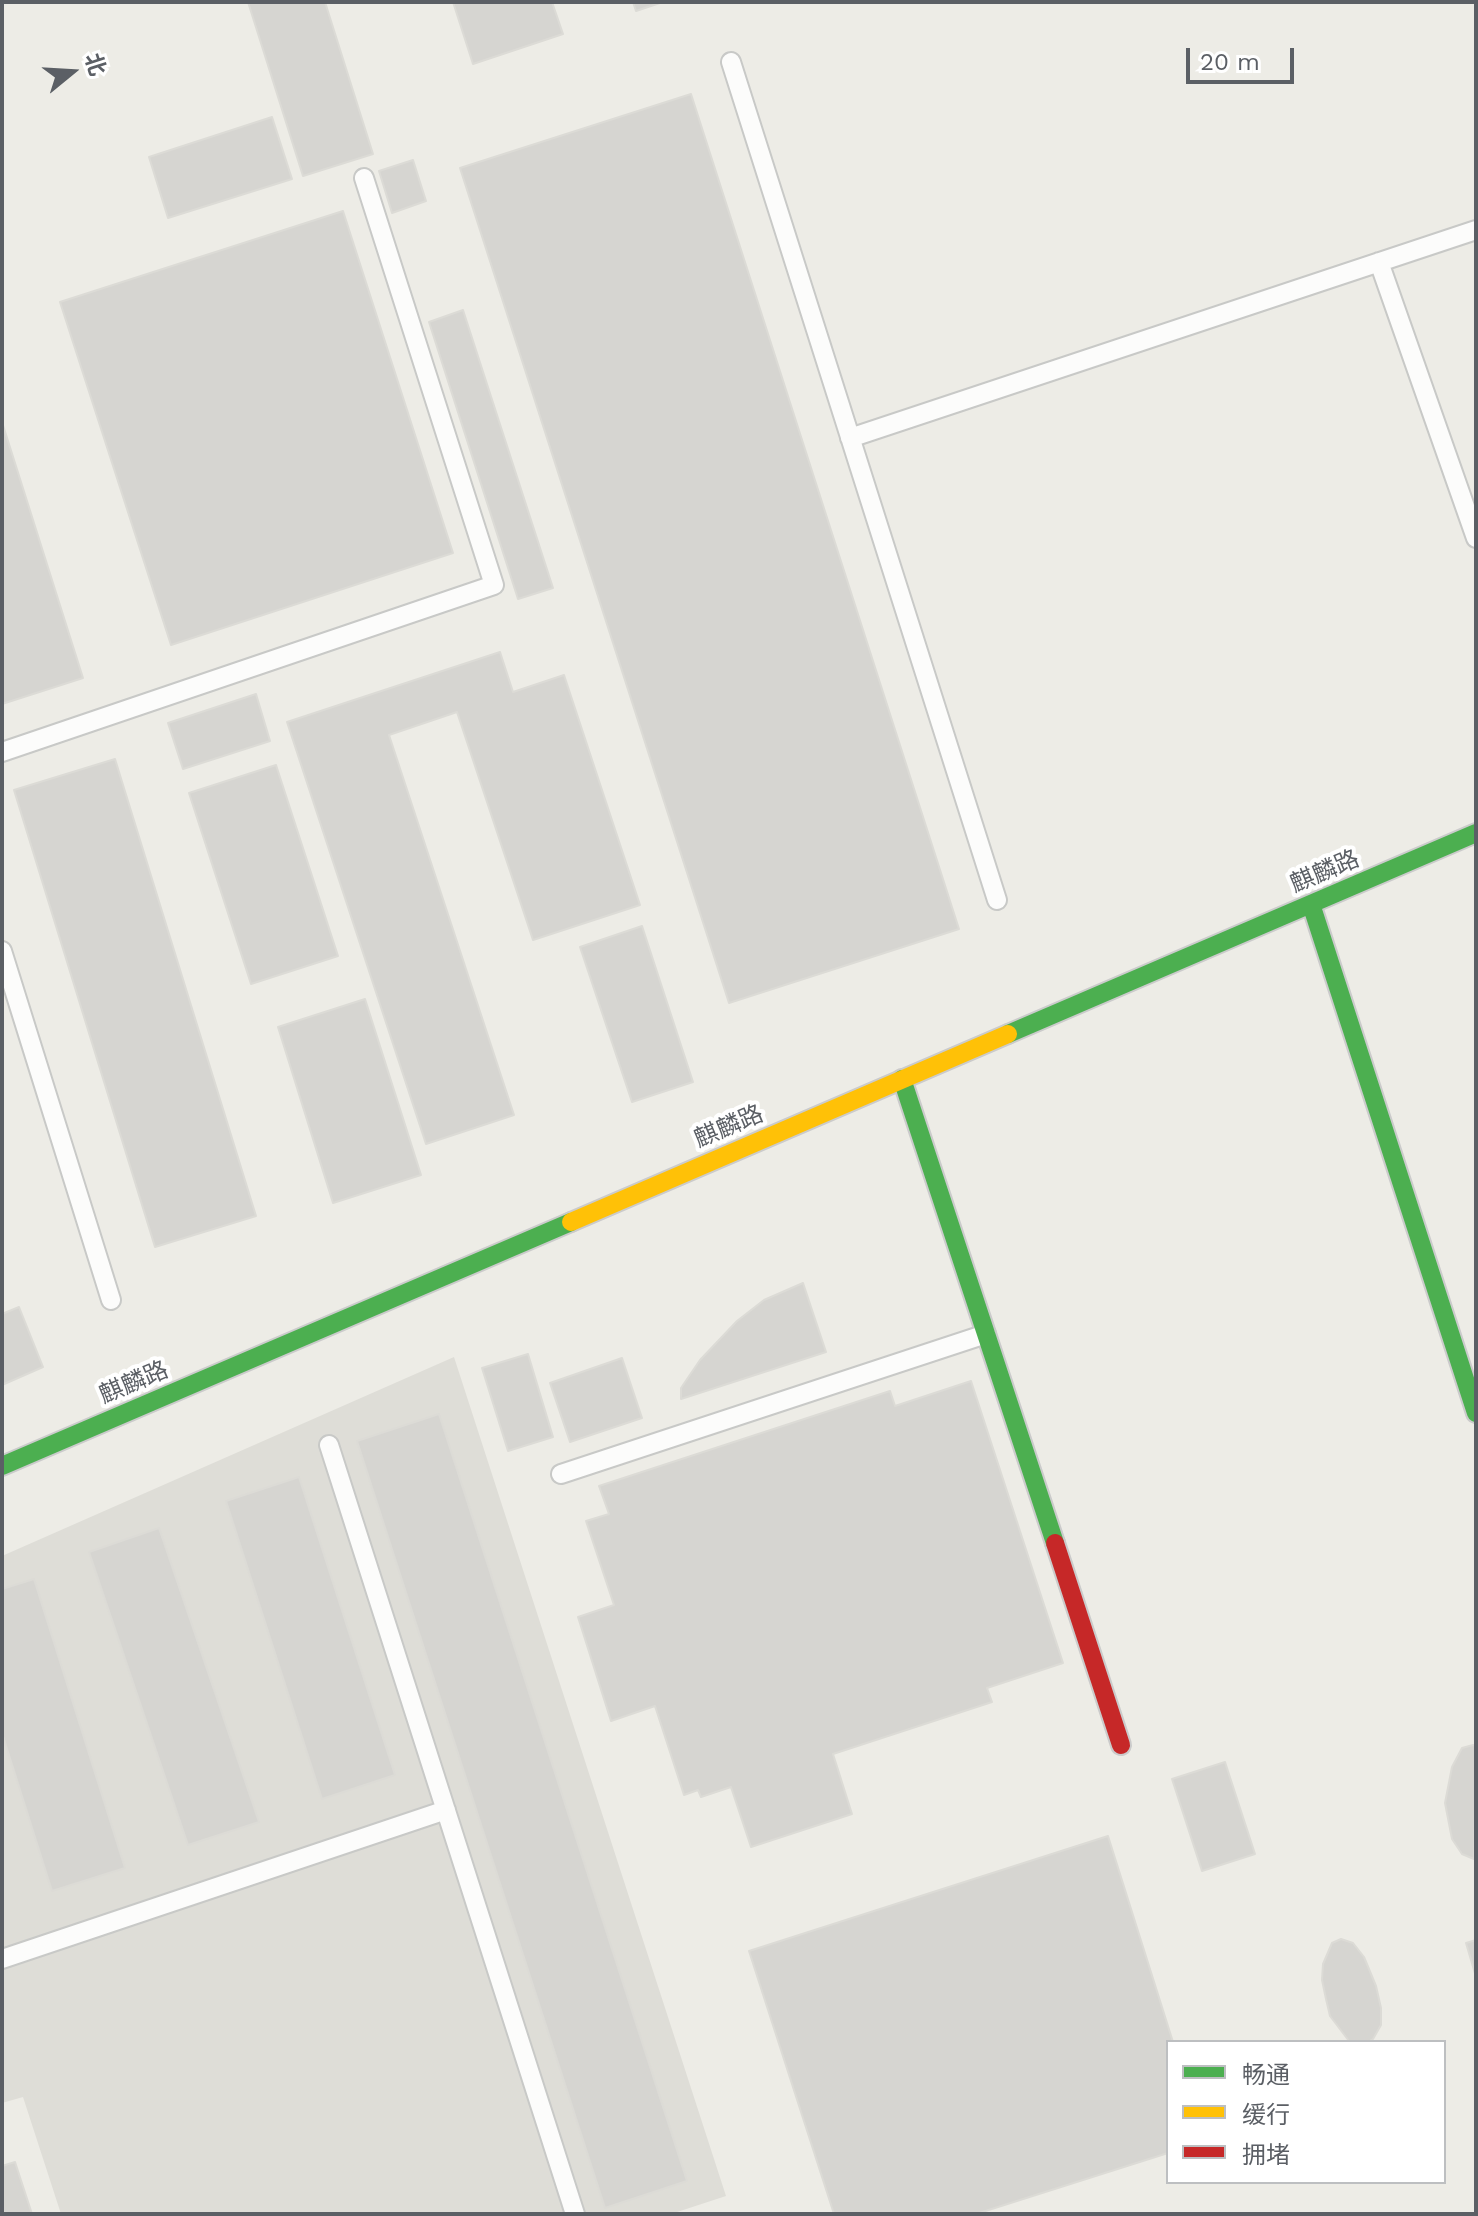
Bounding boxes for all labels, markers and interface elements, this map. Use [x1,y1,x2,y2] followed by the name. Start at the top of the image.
[32,32,112,112] north arrow
[1190,32,1298,82] scale bar
[1200,48,1260,76] text: 20 m
[80,50,111,79] text: 北
[1286,845,1364,899] street label: 麒麟路
[690,1100,768,1154] street label: 麒麟路
[95,1356,173,1410] street label: 麒麟路
[1166,2040,1446,2184] legend
[1242,2061,1290,2089] text: 畅通
[1242,2101,1290,2129] text: 缓行
[1242,2141,1290,2169] text: 拥堵

